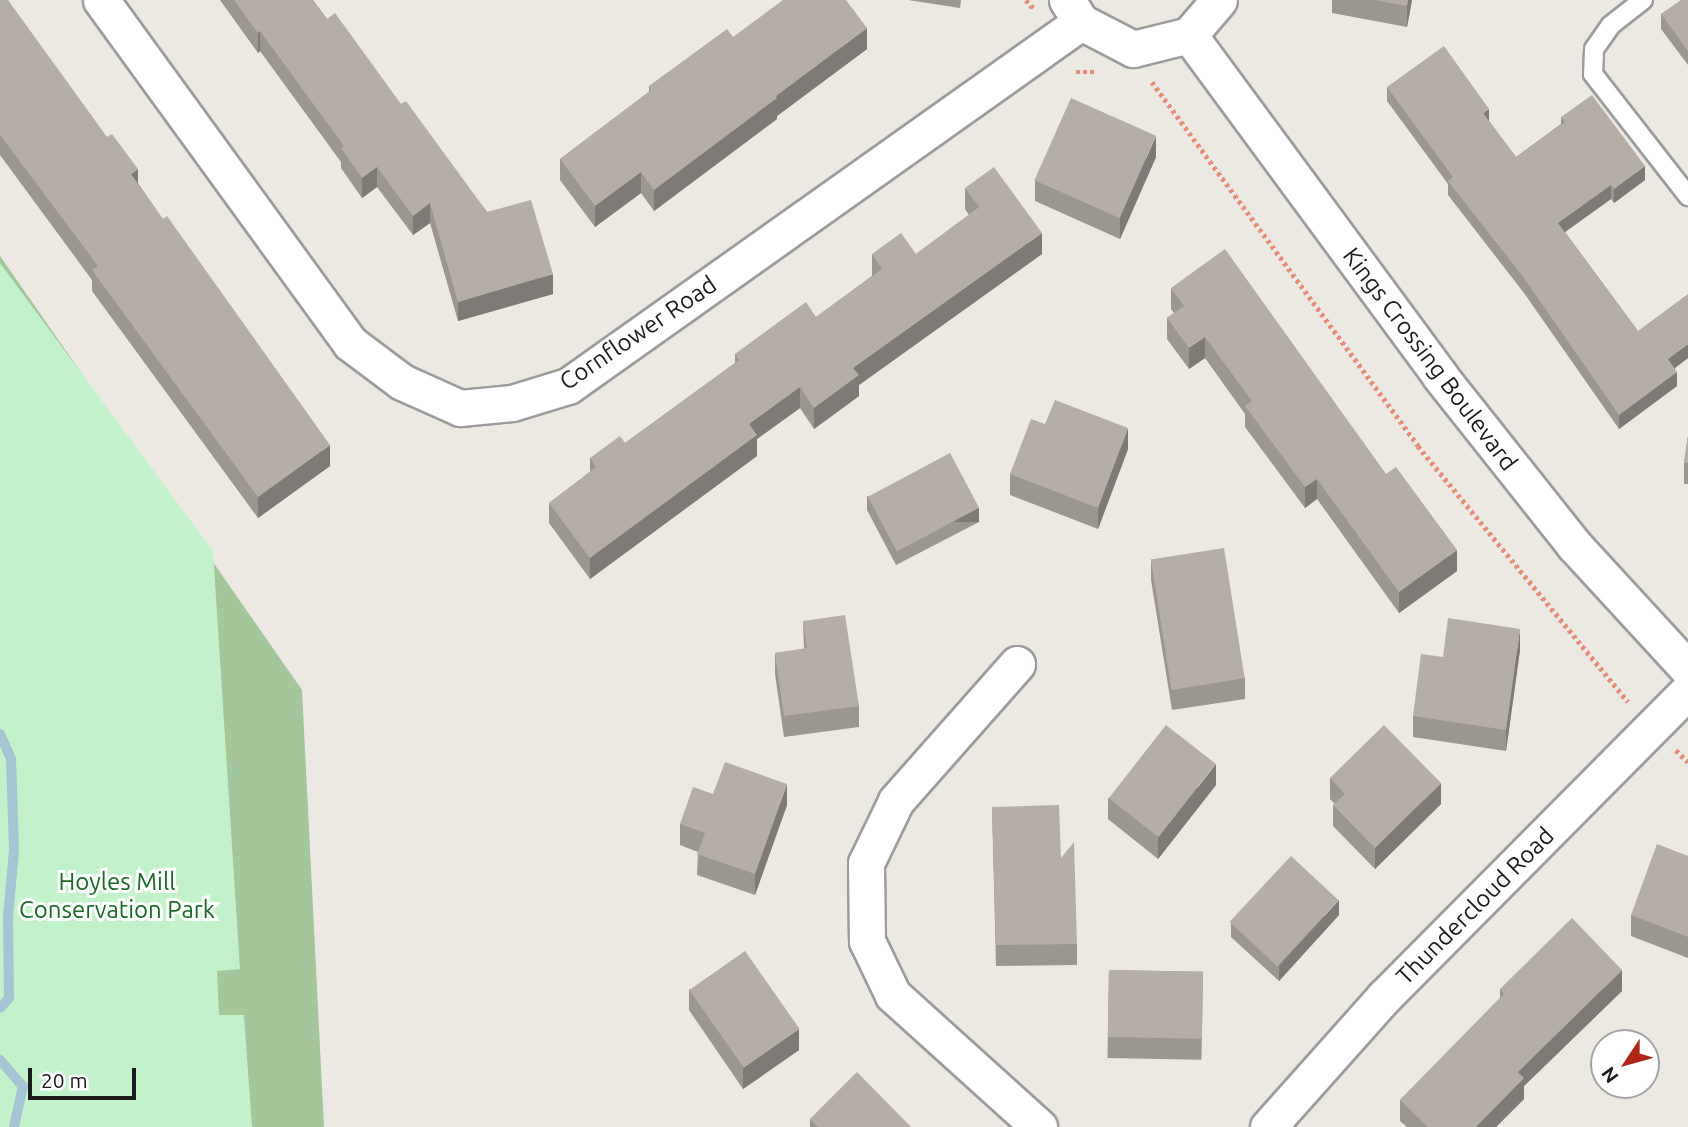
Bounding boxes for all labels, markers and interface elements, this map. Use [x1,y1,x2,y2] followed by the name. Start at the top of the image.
[1337,242,1523,476] street label: Kings Crossing Boulevard
[554,270,722,396] street label: Cornflower Road
[1390,821,1560,991] street label: Thundercloud Road
[19,868,215,924] park label: Hoyles Mill Conservation Park
[1590,1029,1660,1099] north arrow
[32,1054,140,1098] scale bar
[1597,1063,1623,1087] text: N
[41,1068,88,1092] text: 20 m

